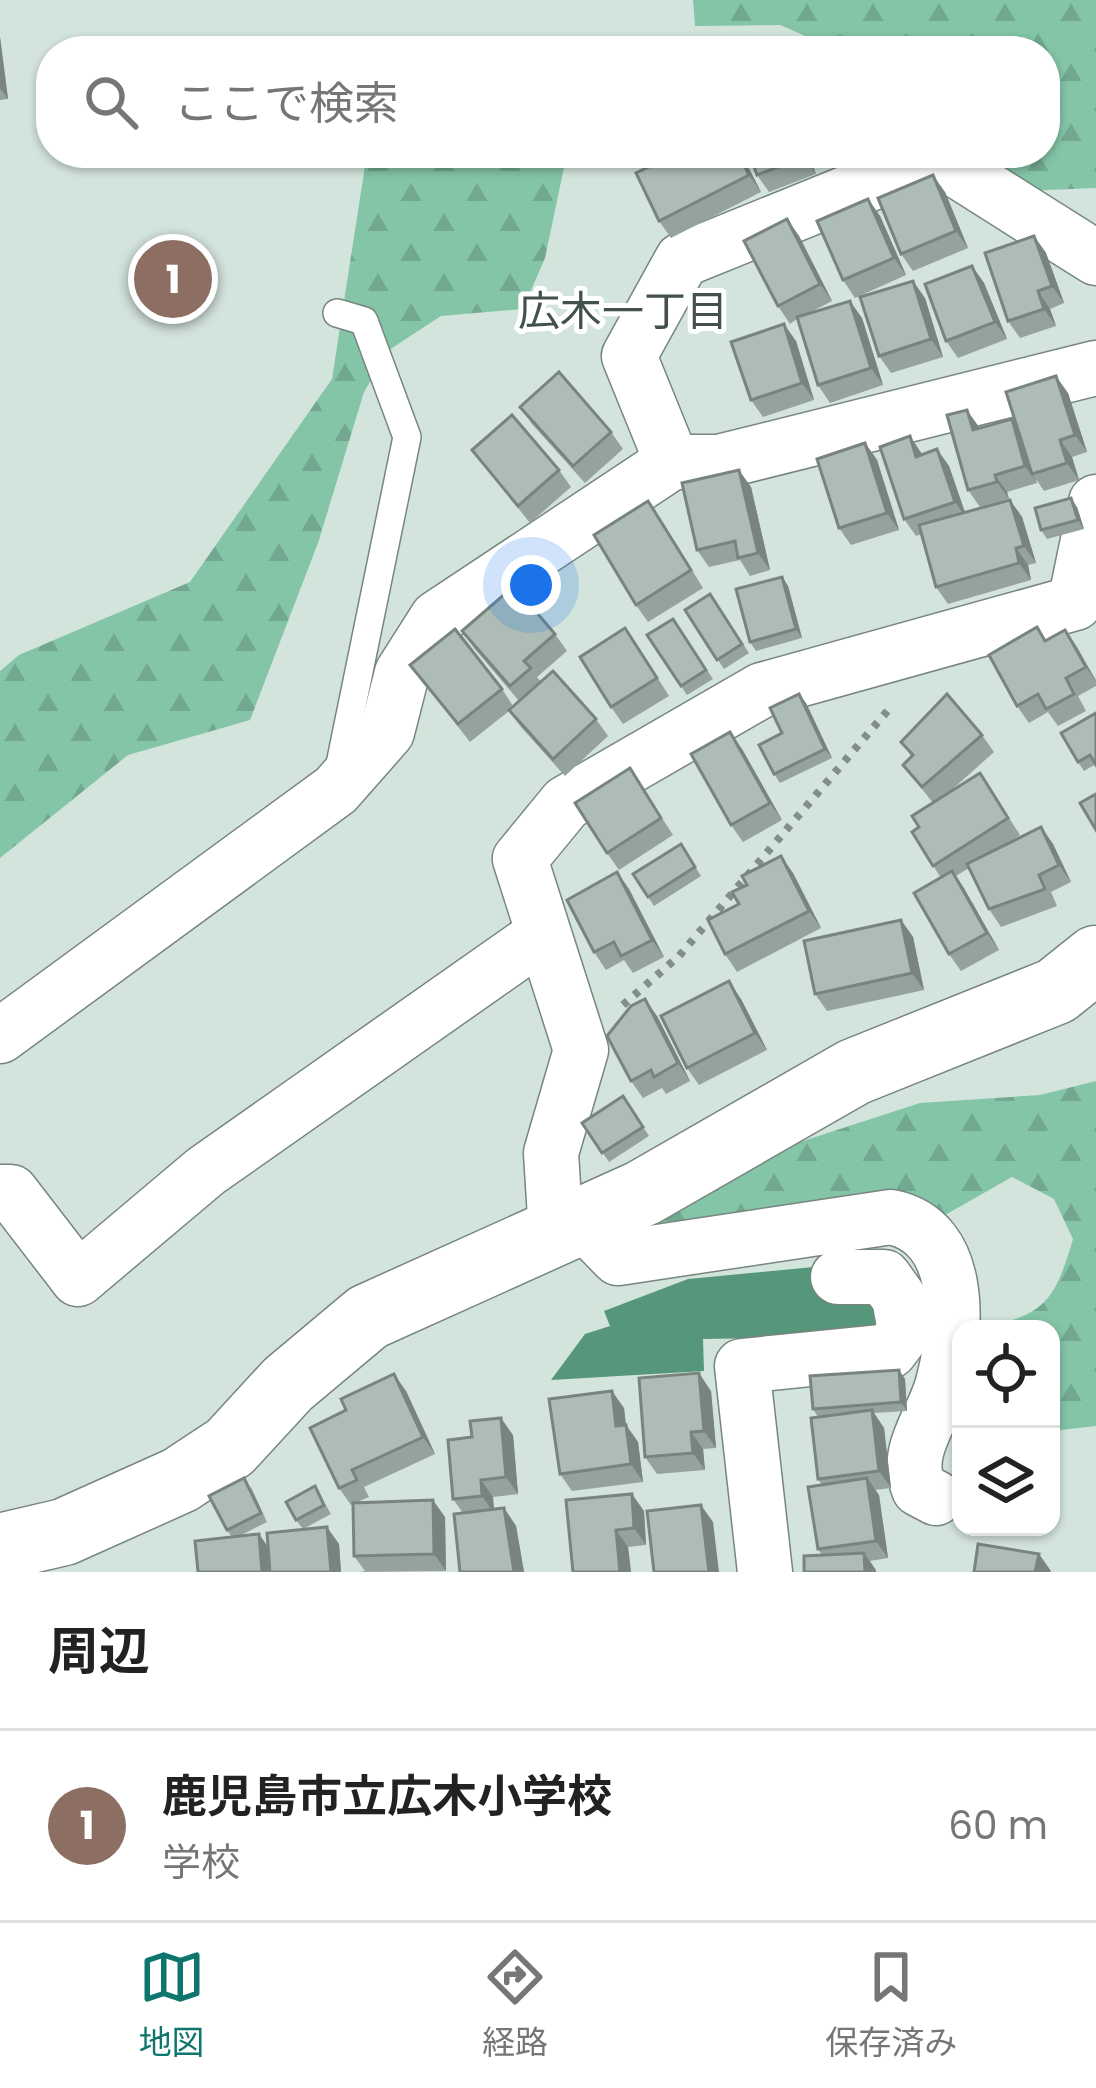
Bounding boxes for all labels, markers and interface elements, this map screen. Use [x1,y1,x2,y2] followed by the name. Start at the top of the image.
[36,36,1060,168] search box
[78,69,144,135] icon: search
[174,72,399,135] text: ここで検索
[134,234,212,324] pin: 1
[518,282,728,341] district label: 広木一丁目
[501,555,561,615] your location
[952,1320,1060,1536] map controls
[952,1320,1060,1428] button: locate
[952,1428,1060,1536] button: layers
[48,1615,150,1687] text: 周辺
[162,1765,612,1828] text: 鹿児島市立広木小学校
[80,1798,94,1853] text: 1
[948,1798,1048,1853] text: 60 m
[162,1835,240,1890] text: 学校
[139,1944,205,2068] tab: 地図
[482,1944,548,2068] tab: 経路
[825,1944,957,2068] tab: 保存済み

